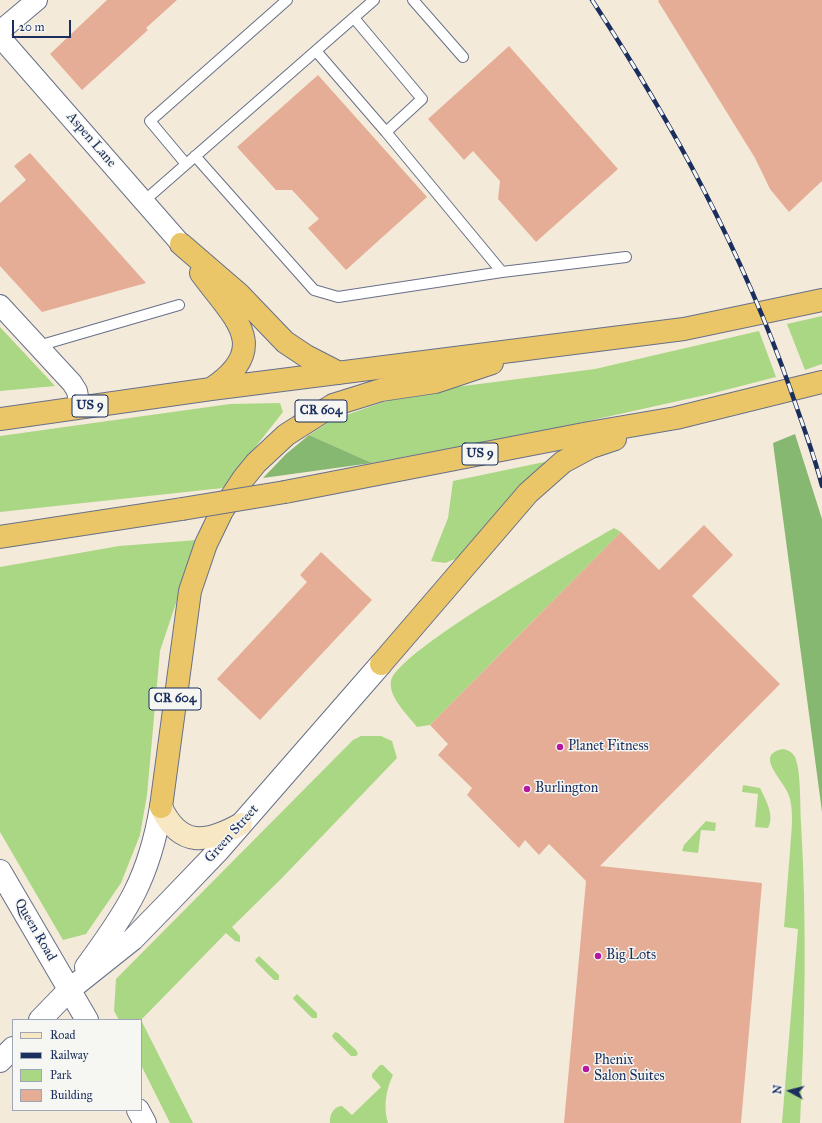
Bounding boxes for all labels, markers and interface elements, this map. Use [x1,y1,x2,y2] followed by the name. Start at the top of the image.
[14,12,73,38] scale bar
[19,20,45,34] text: 20 m
[62,109,120,171] street label: Aspen Lane
[72,395,108,417] road number: US 9
[295,400,347,422] road number: CR 604
[462,443,498,465] road number: US 9
[149,688,201,710] road number: CR 604
[568,739,649,755] place label: Planet Fitness
[555,742,565,752] marker: Planet Fitness
[535,781,598,797] place label: Burlington
[522,784,532,794] marker: Burlington
[202,801,262,867] street label: Green Street
[10,896,60,964] street label: Queen Road
[606,948,656,964] place label: Big Lots
[593,951,603,961] marker: Big Lots
[12,1019,142,1111] legend
[50,1028,76,1042] text: Road
[50,1048,88,1062] text: Railway
[594,1053,665,1086] place label: Phenix Salon Suites
[581,1064,591,1074] marker: Phenix Salon Suites
[50,1068,72,1082] text: Park
[770,1071,810,1111] north arrow
[771,1084,785,1095] text: N
[50,1088,92,1102] text: Building

